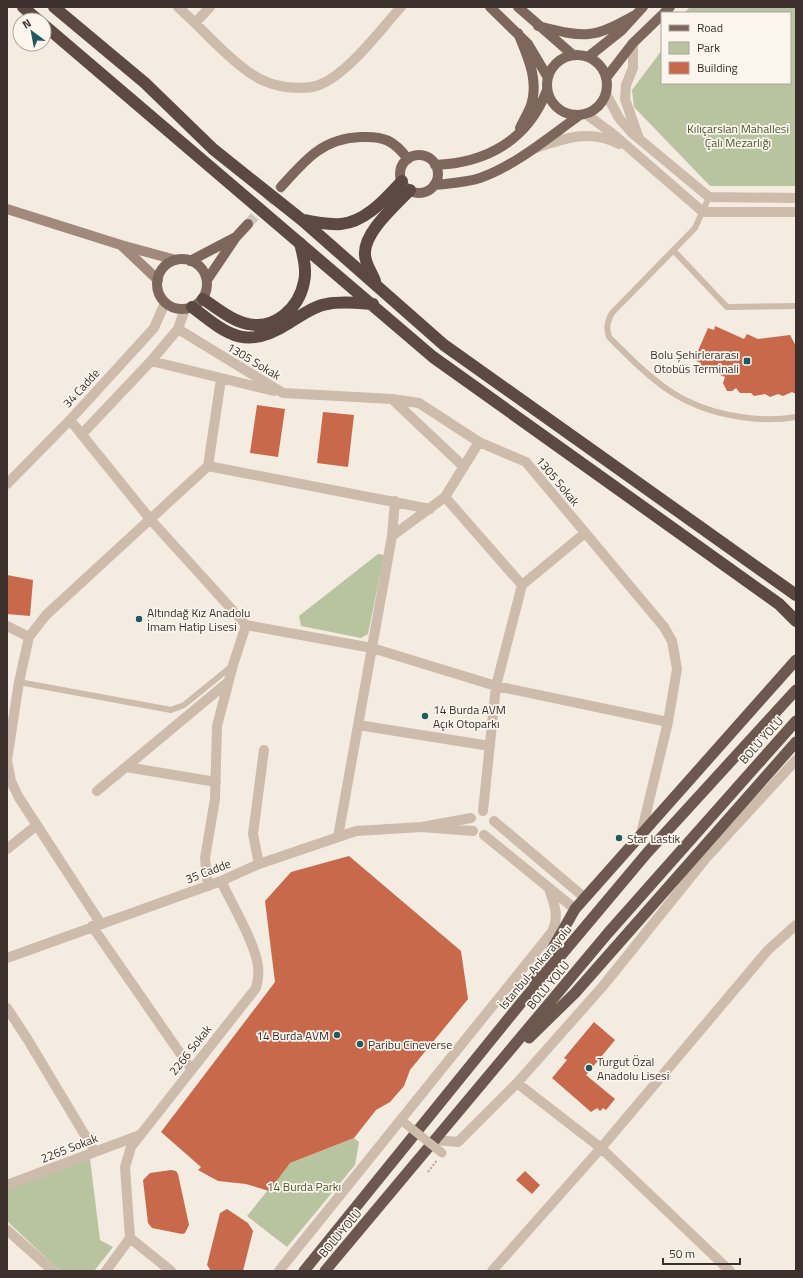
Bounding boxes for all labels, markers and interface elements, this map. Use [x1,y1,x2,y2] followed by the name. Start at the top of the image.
[12,12,52,52] north arrow
[661,12,791,84] legend
[19,15,34,32] text: N
[697,18,723,37] text: Road
[697,38,720,57] text: Park
[697,58,738,77] text: Building
[687,119,789,152] park label: Kılıçarslan Mahallesi Çalı Mezarlığı
[223,337,285,385] street label: 1305 Sokak
[650,345,739,378] place label: Bolu Şehirlerarası Otobüs Terminali
[742,356,752,366] marker: Bolu Şehirlerarası Otobüs Terminali
[58,364,104,412] street label: 34 Cadde
[531,452,585,510] street label: 1305 Sokak
[147,603,250,636] place label: Altındağ Kız Anadolu İmam Hatip Lisesi
[134,614,144,624] marker: Altındağ Kız Anadolu İmam Hatip Lisesi
[433,700,506,733] place label: 14 Burda AVM Açık Otoparkı
[420,711,430,721] marker: 14 Burda AVM Açık Otoparkı
[734,712,788,768] street label: BOLU YOLU
[627,829,681,848] place label: Star Lastik
[614,833,624,843] marker: Star Lastik
[182,854,234,888] street label: 35 Cadde
[494,921,576,1013] street label: İstanbul-Ankara yolu
[522,956,574,1014] street label: BOLU YOLU
[164,1020,216,1079] street label: 2266 Sokak
[256,1026,329,1045] place label: 14 Burda AVM
[332,1030,342,1040] marker: 14 Burda AVM
[368,1035,452,1054] place label: Paribu Cineverse
[355,1039,365,1049] marker: Paribu Cineverse
[597,1052,669,1085] place label: Turgut Özal Anadolu Lisesi
[584,1063,594,1073] marker: Turgut Özal Anadolu Lisesi
[38,1128,101,1168] street label: 2265 Sokak
[267,1177,341,1196] park label: 14 Burda Parkı
[314,1204,366,1262] street label: BOLU YOLU
[663,1240,740,1266] scale bar
[669,1244,695,1263] text: 50 m

